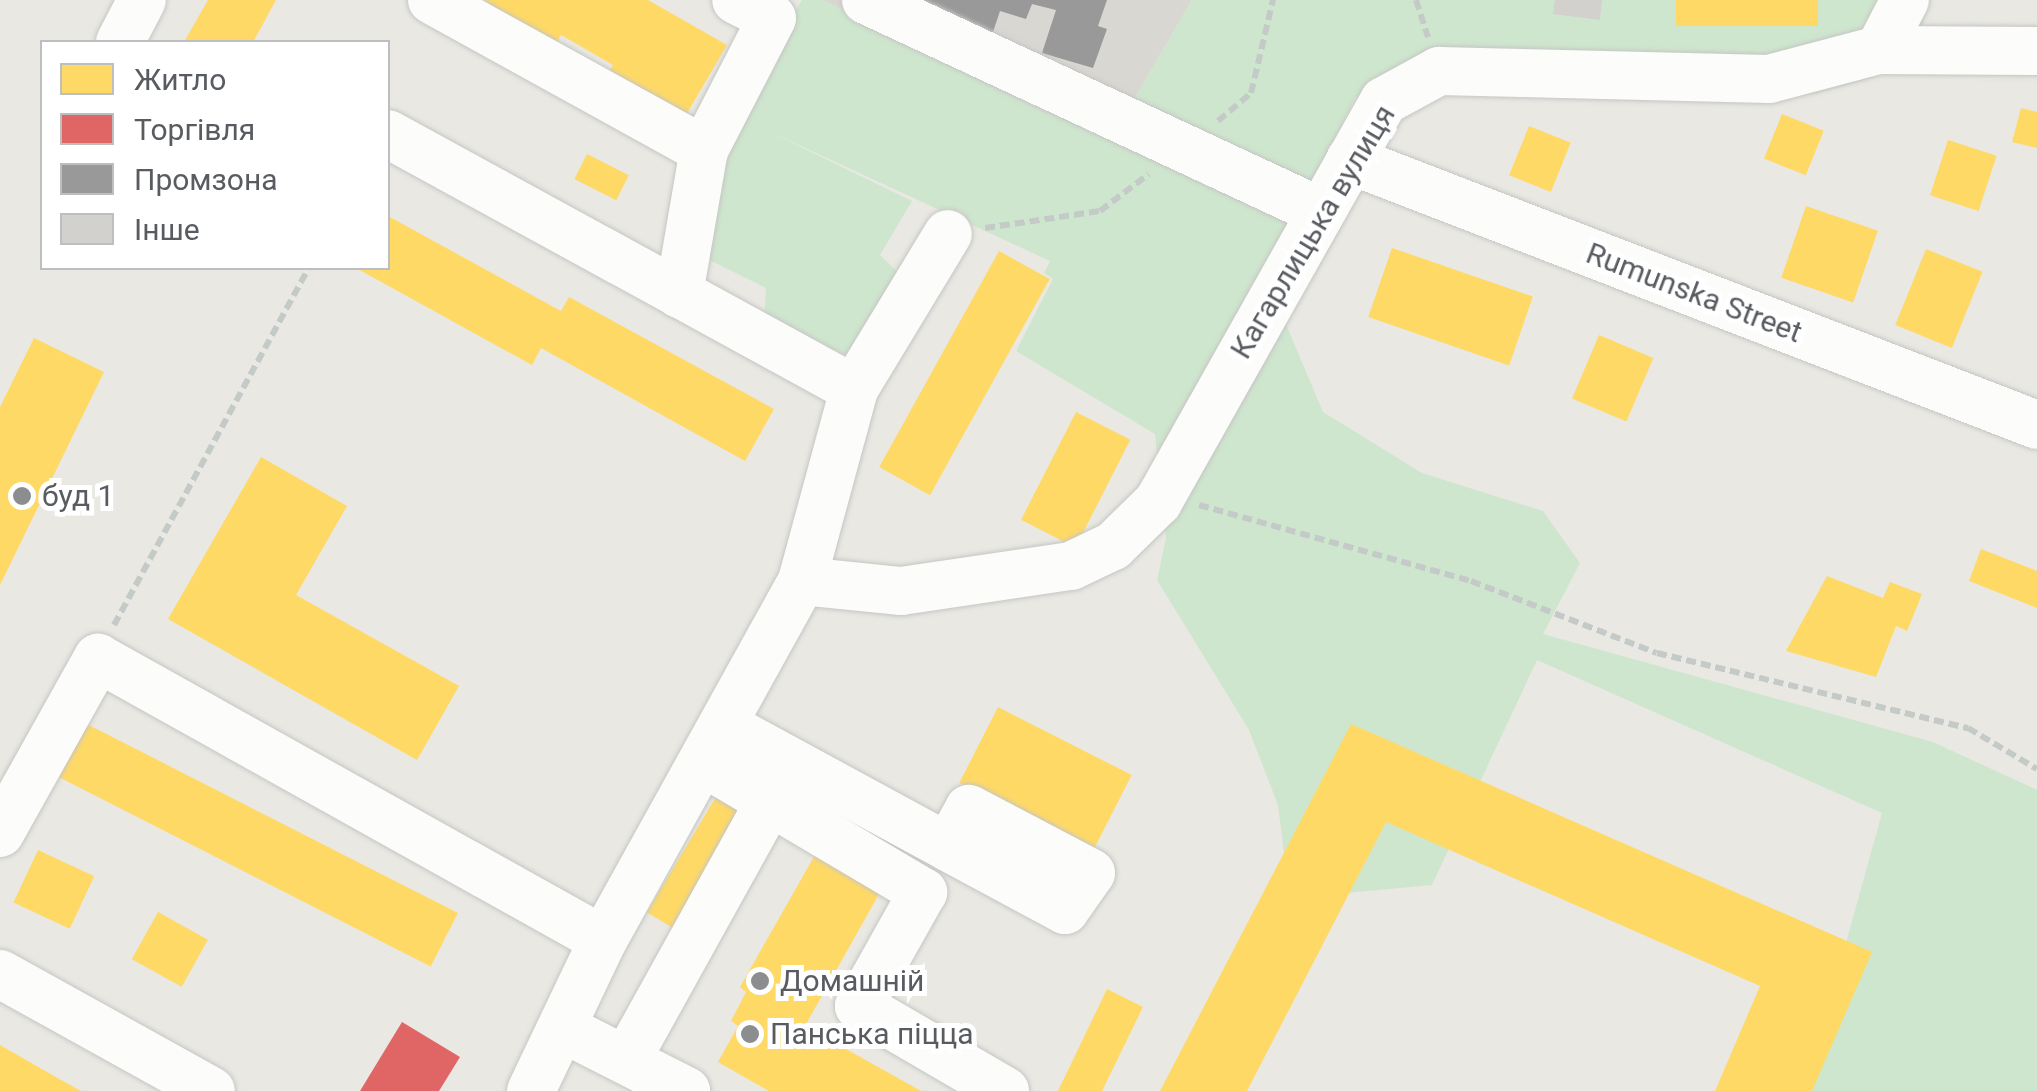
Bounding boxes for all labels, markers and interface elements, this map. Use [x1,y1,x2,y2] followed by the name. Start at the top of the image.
[40,40,390,270] legend
[134,62,226,97] text: Житло
[1223,99,1403,365] street label: Кагарлицька вулиця
[134,112,255,147] text: Торгівля
[134,162,278,197] text: Промзона
[134,212,200,247] text: Інше
[1581,235,1807,351] street label: Rumunska Street
[42,478,114,514] place label: буд 1
[11,485,33,507] marker: буд 1
[780,963,924,999] place label: Домашній
[749,970,771,992] marker: Домашній
[770,1016,973,1052] place label: Панська пiцца
[739,1023,761,1045] marker: Панська пiцца

